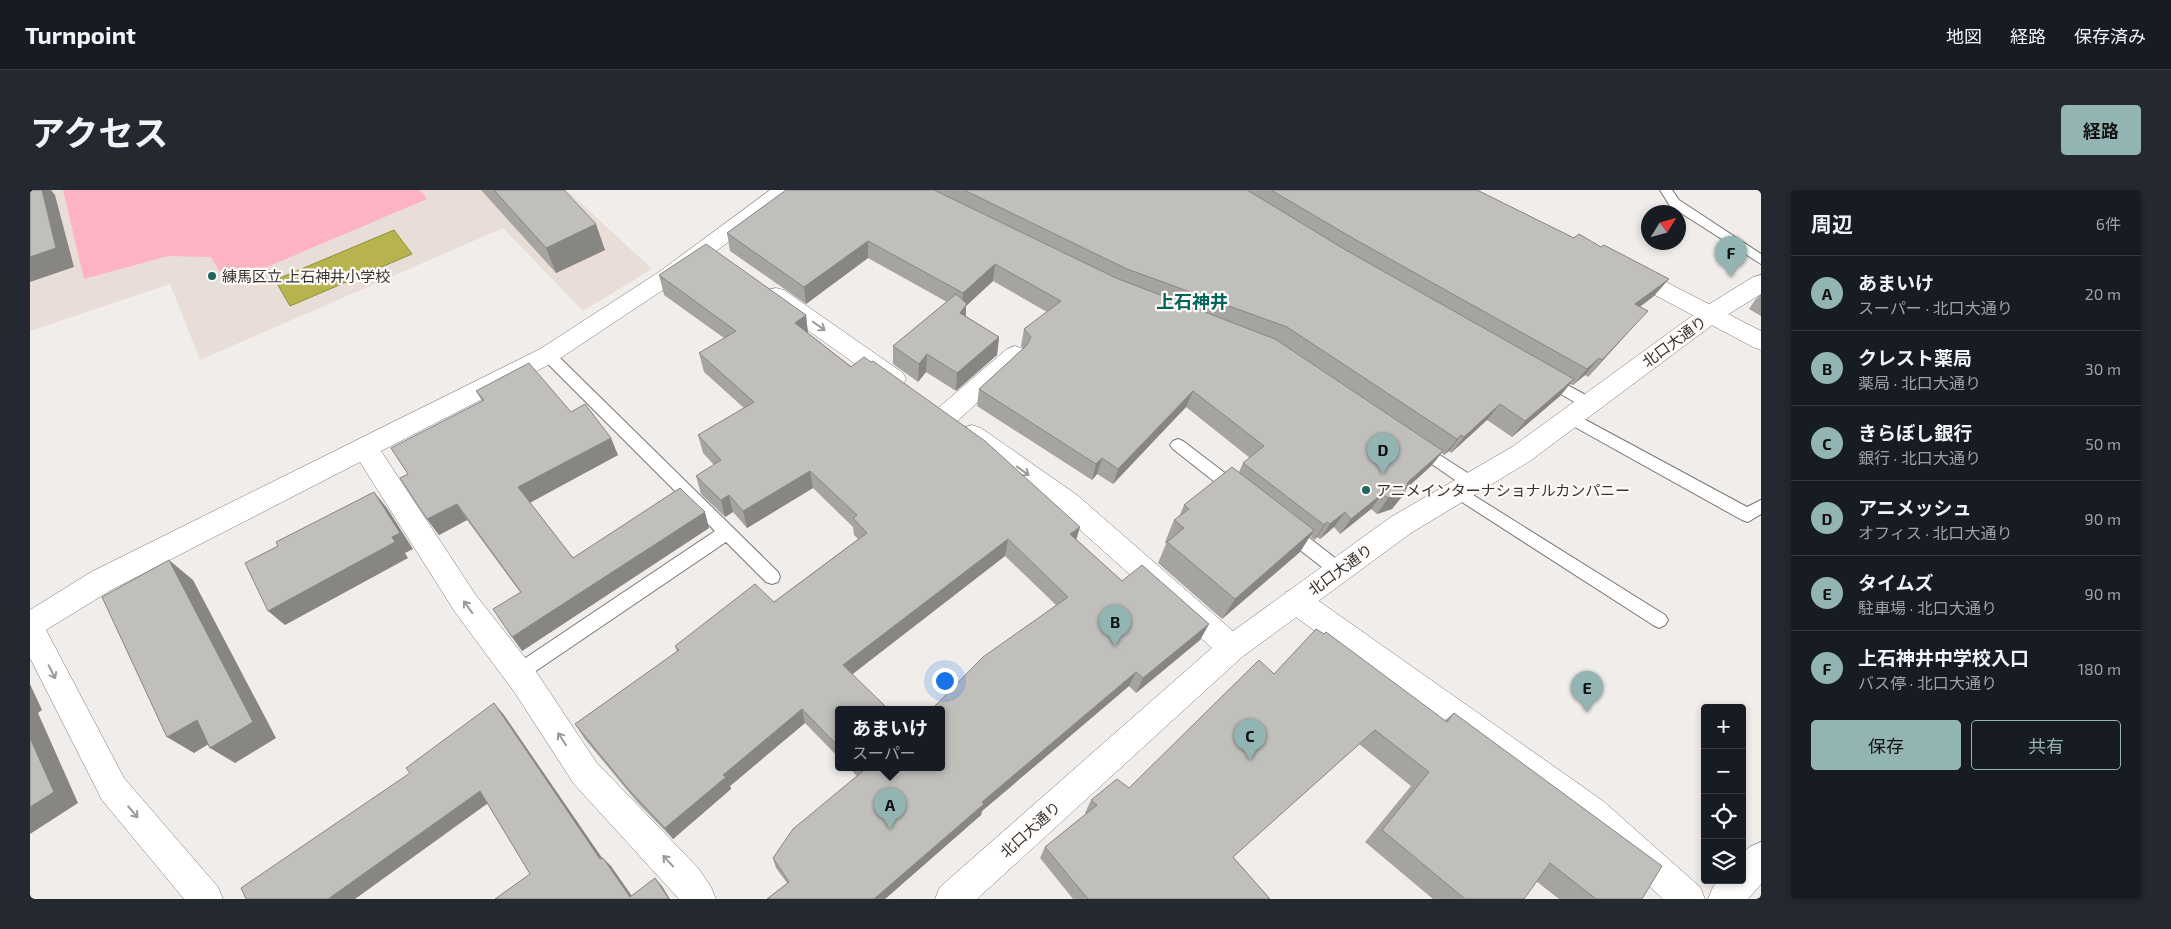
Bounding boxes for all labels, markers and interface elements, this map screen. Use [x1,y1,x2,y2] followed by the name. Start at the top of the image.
[25,20,136,49] text: Turnpoint
[1946,25,1982,47] text: 地図
[2010,25,2046,47] text: 経路
[2074,25,2146,47] text: 保存済み
[2061,105,2141,155] button: 経路
[30,111,168,153] text: アクセス
[1641,205,1686,250] north arrow
[1811,211,1853,236] text: 周辺
[2096,214,2121,233] text: 6件
[1715,236,1747,277] pin: F
[222,267,390,285] place label: 練馬区立 上石神井小学校
[206,270,218,282] marker: 練馬区立 上石神井小学校
[1858,271,1934,294] text: あまいけ
[1822,284,1832,303] text: A
[2085,284,2121,303] text: 20 m
[1156,290,1228,312] district label: 上石神井
[1858,298,2013,317] text: スーパー · 北口大通り
[1638,312,1710,370] street label: 北口大通り
[811,321,825,331] one-way arrow
[1858,346,1972,369] text: クレスト薬局
[1822,359,1832,378] text: B
[2085,359,2121,378] text: 30 m
[1858,373,1981,392] text: 薬局 · 北口大通り
[1858,421,1972,444] text: きらぼし銀行
[1367,433,1399,474] pin: D
[1822,434,1832,453] text: C
[2085,434,2121,453] text: 50 m
[1858,448,1981,467] text: 銀行 · 北口大通り
[1015,466,1029,476] one-way arrow
[1376,481,1630,499] place label: アニメインターナショナルカンパニー
[1360,484,1372,496] marker: アニメインターナショナルカンパニー
[1858,496,1972,519] text: アニメッシュ
[1822,509,1832,528] text: D
[2085,509,2121,528] text: 90 m
[1858,523,2013,542] text: オフィス · 北口大通り
[1304,540,1376,598] street label: 北口大通り
[1858,571,1934,594] text: タイムズ
[1822,584,1832,603] text: E
[2085,584,2121,603] text: 90 m
[1858,598,1997,617] text: 駐車場 · 北口大通り
[463,600,473,614] one-way arrow
[1099,605,1131,646] pin: B
[1858,646,2029,669] text: 上石神井中学校入口
[1823,659,1831,678] text: F
[2078,659,2121,678] text: 180 m
[48,664,57,679] one-way arrow
[932,668,958,694] your location
[1571,671,1603,712] pin: E
[1858,673,1997,692] text: バス停 · 北口大通り
[1701,704,1746,884] map controls
[1701,704,1746,749] button: +
[835,706,945,771] popup
[852,716,928,739] text: あまいけ
[1234,719,1266,760] pin: C
[1811,720,1961,770] button: 保存
[1971,720,2121,770] button: 共有
[557,732,567,746] one-way arrow
[852,743,916,762] text: スーパー
[1701,749,1746,794] button: −
[874,788,906,829] pin: A
[1701,794,1746,839] button: locate
[996,797,1064,861] street label: 北口大通り
[127,806,138,819] one-way arrow
[1701,839,1746,884] button: layers
[662,855,674,868] one-way arrow

